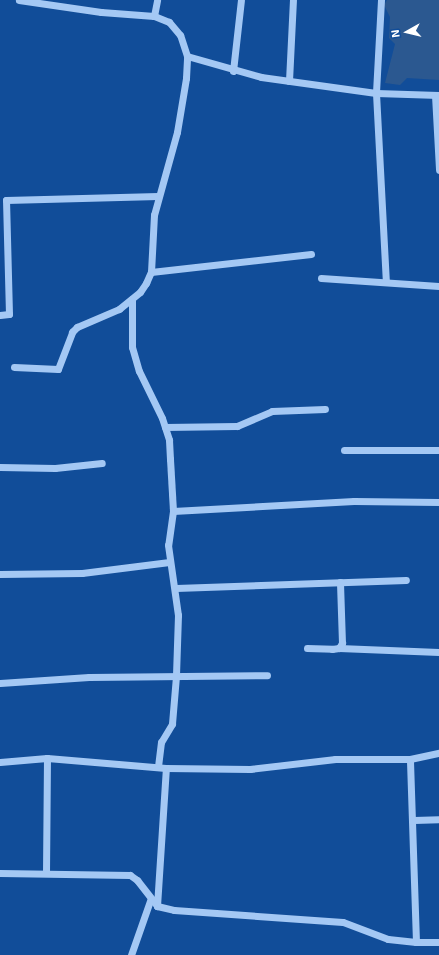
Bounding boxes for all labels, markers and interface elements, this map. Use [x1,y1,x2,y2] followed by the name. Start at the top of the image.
[387,12,427,52] north arrow
[388,29,402,39] text: N

